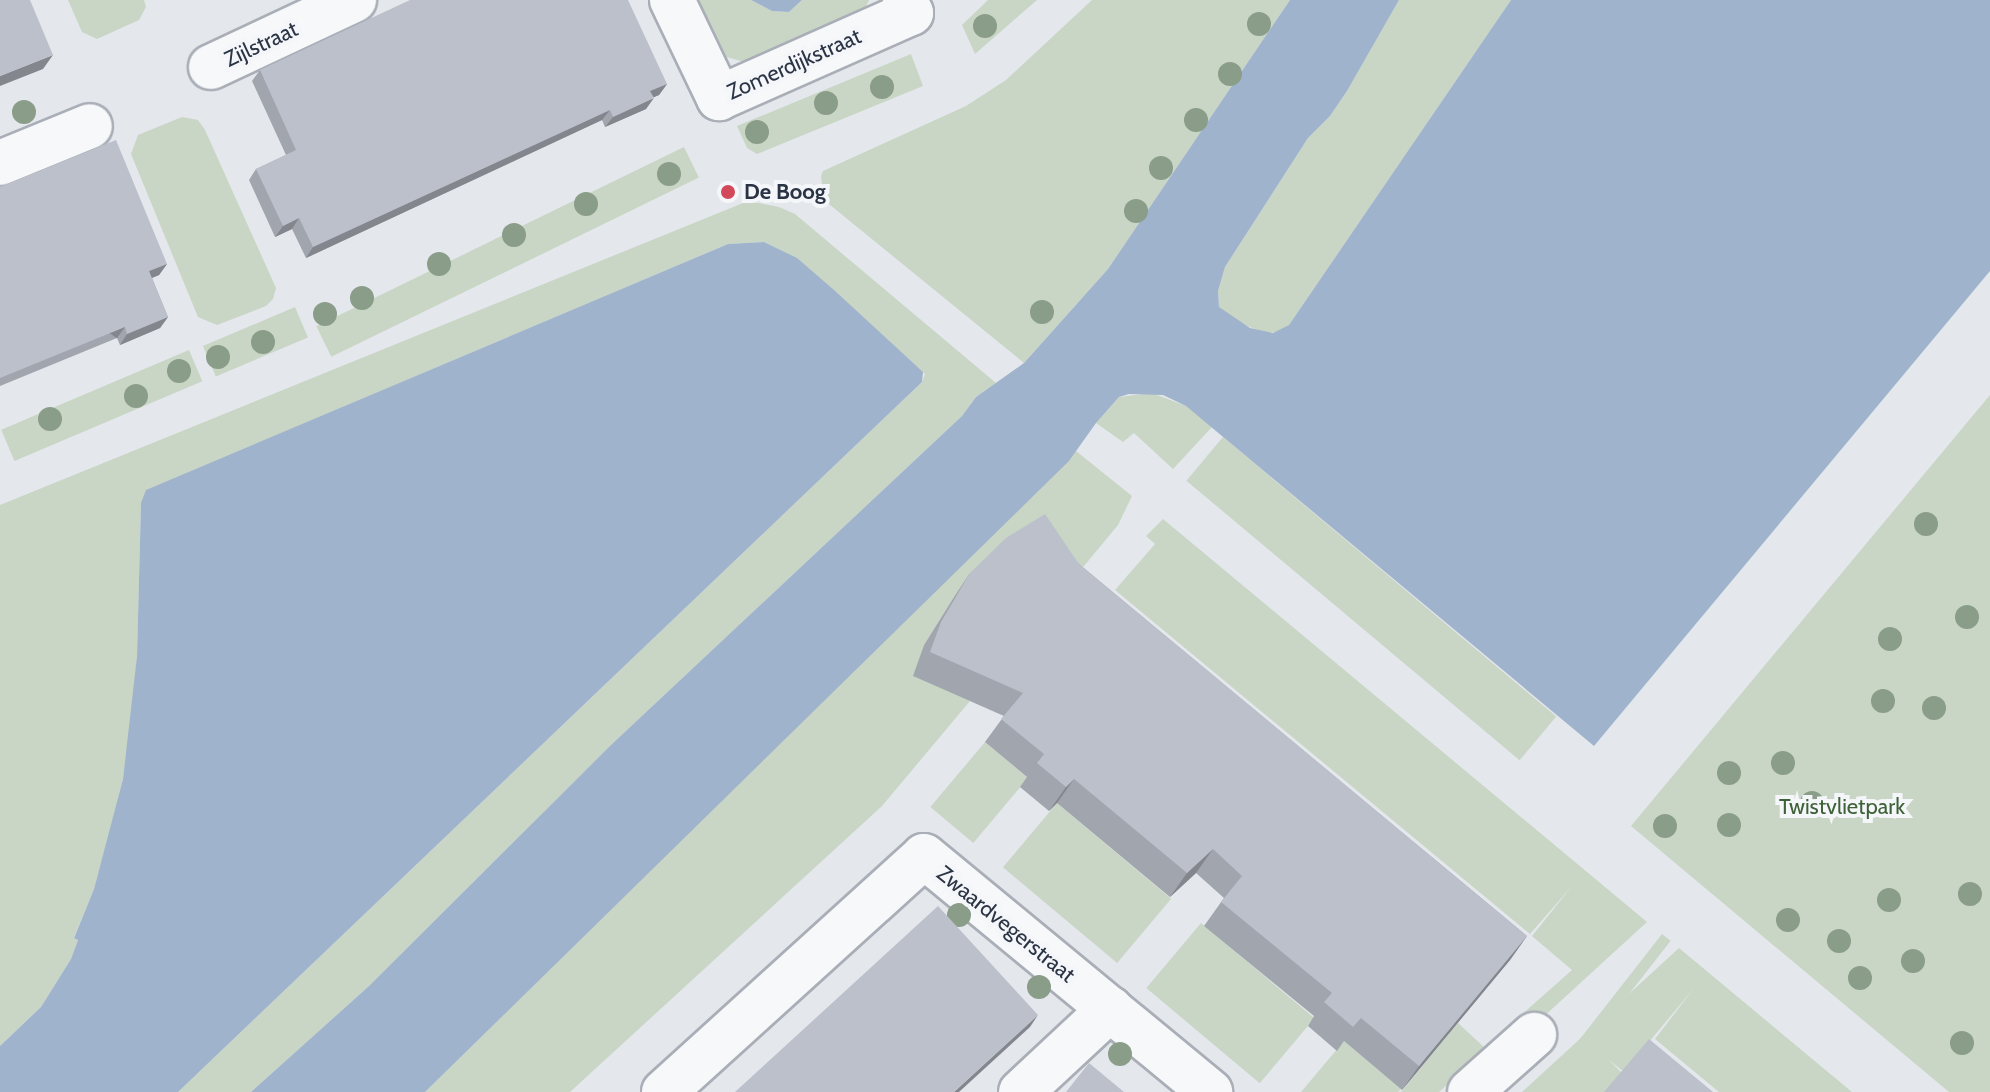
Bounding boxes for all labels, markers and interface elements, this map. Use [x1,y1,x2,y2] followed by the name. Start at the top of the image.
[220,16,302,72] street label: Zijlstraat
[723,23,865,105] street label: Zomerdijkstraat
[744,179,826,205] place label: De Boog
[719,183,737,201] marker: De Boog
[1779,794,1905,820] park label: Twistvlietpark
[932,860,1080,988] street label: Zwaardvegerstraat

